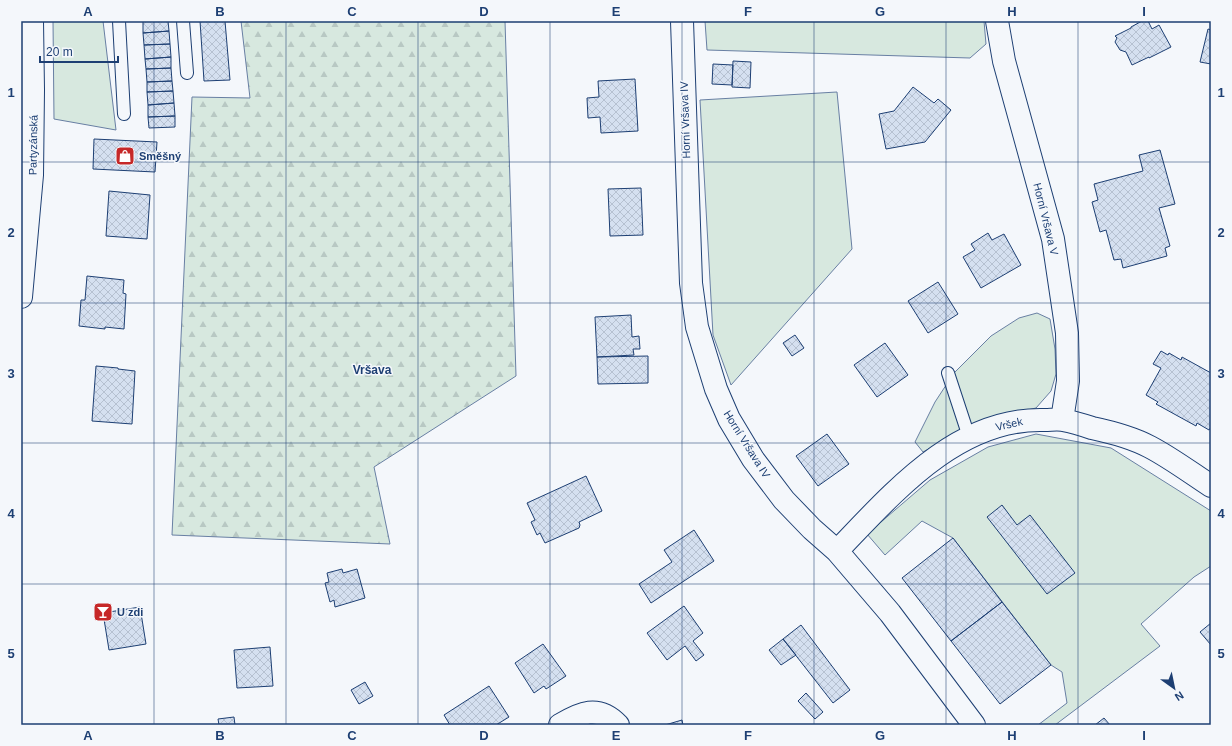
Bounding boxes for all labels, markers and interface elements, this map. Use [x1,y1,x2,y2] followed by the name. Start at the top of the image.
[83,4,93,19] text: A
[215,4,225,19] text: B
[347,4,357,19] text: C
[479,4,489,19] text: D
[612,4,621,19] text: E
[744,4,752,19] text: F
[875,4,885,19] text: G
[1007,4,1017,19] text: H
[1142,4,1146,19] text: I
[40,38,118,64] scale bar
[46,45,73,59] text: 20 m
[678,81,692,159] street label: Horní Vršava IV
[7,85,15,100] text: 1
[1217,85,1225,100] text: 1
[26,114,40,175] street label: Partyzánská
[114,145,136,167] shop icon: Směšný
[139,150,182,162] place label: Směšný
[1031,182,1061,257] street label: Horní Vršava V
[7,225,15,240] text: 2
[1217,225,1225,240] text: 2
[353,363,392,377] district label: Vršava
[7,366,15,381] text: 3
[1217,366,1225,381] text: 3
[721,408,773,480] street label: Horní Vršava IV
[994,415,1024,433] street label: Vršek
[7,506,15,521] text: 4
[1217,506,1225,521] text: 4
[92,601,114,623] bar icon: U zdi
[117,606,143,618] place label: U zdi
[7,646,15,661] text: 5
[1217,646,1225,661] text: 5
[1154,668,1194,708] north arrow
[1173,689,1186,704] text: N
[83,728,93,743] text: A
[215,728,225,743] text: B
[347,728,357,743] text: C
[479,728,489,743] text: D
[612,728,621,743] text: E
[744,728,752,743] text: F
[875,728,885,743] text: G
[1007,728,1017,743] text: H
[1142,728,1146,743] text: I

